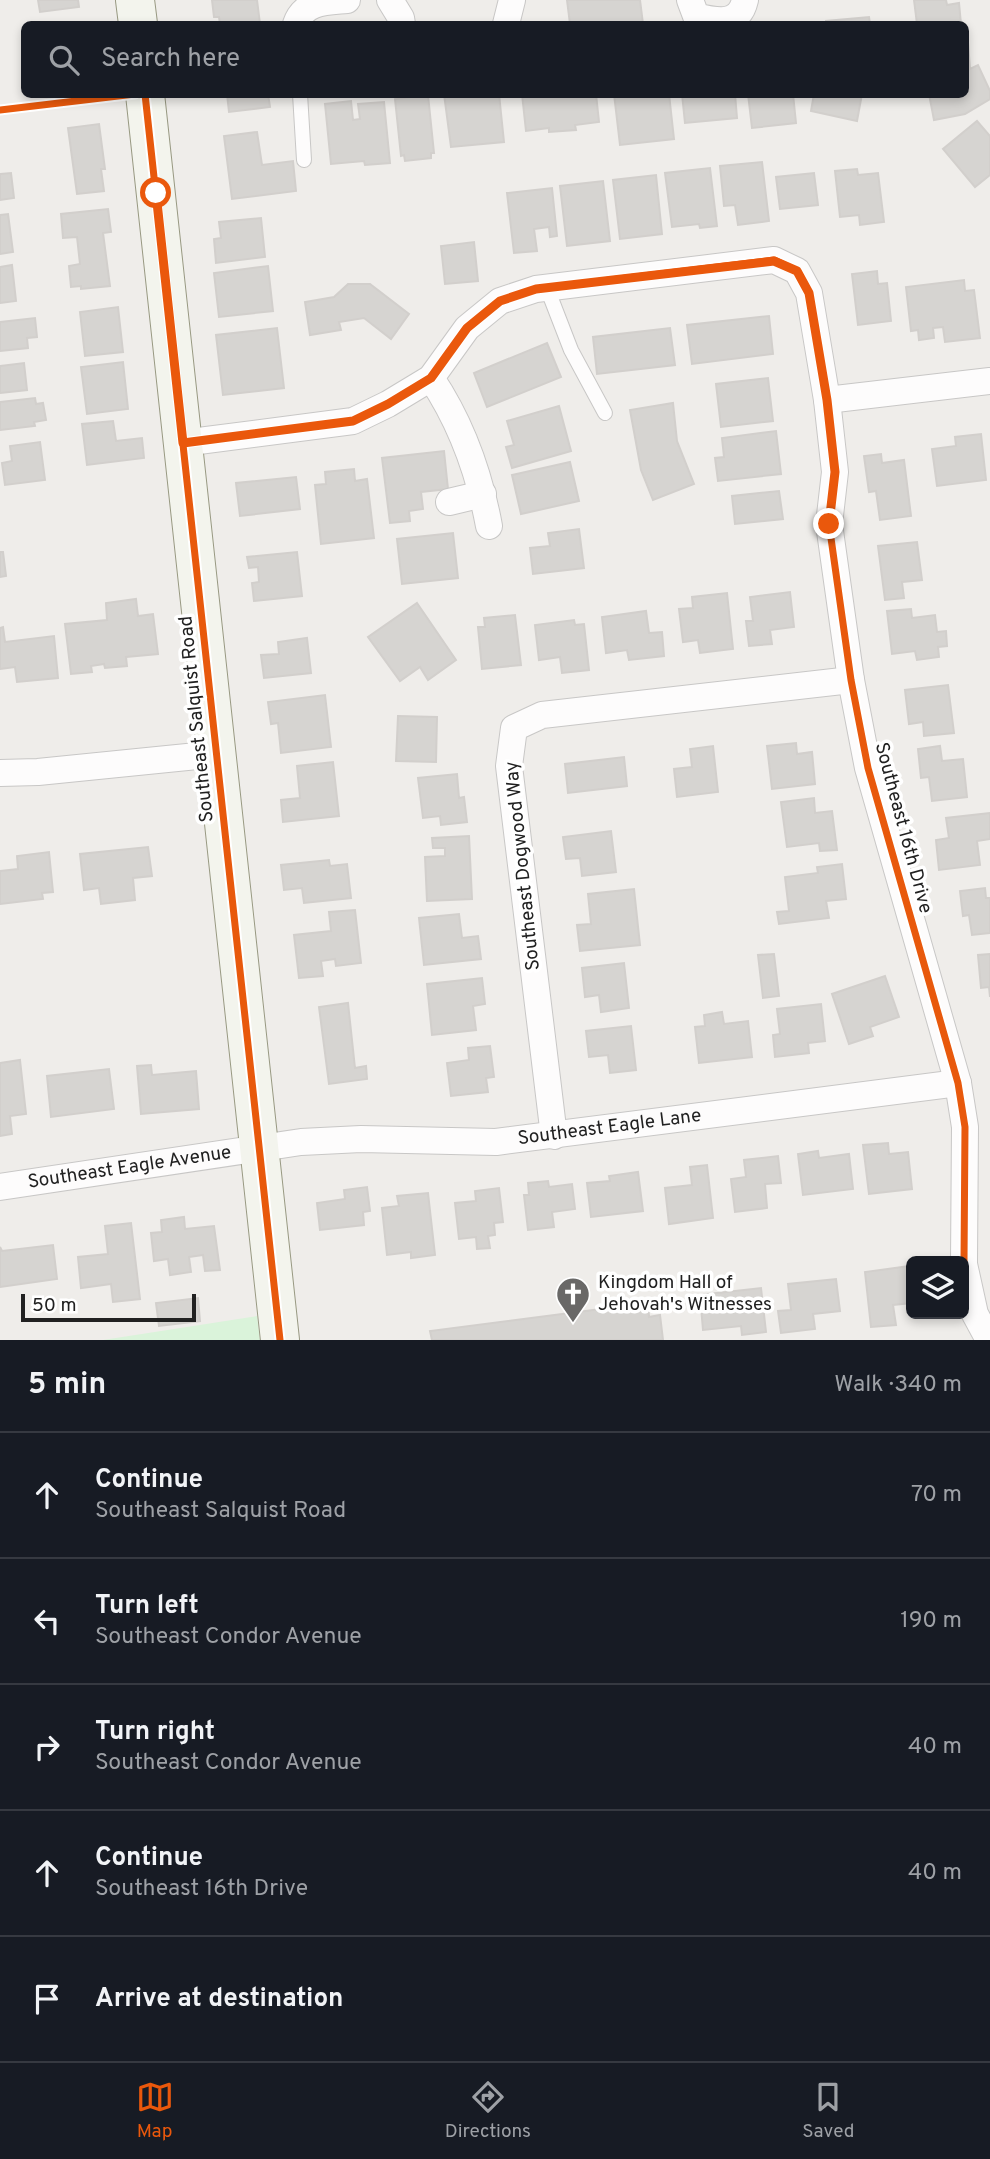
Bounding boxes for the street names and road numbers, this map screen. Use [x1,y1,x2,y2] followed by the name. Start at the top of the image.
[174,615,220,823] street label: Southeast Salquist Road
[869,740,937,916] street label: Southeast 16th Drive
[500,760,546,972] street label: Southeast Dogwood Way
[516,1104,703,1151] street label: Southeast Eagle Lane
[26,1141,233,1195] street label: Southeast Eagle Avenue

